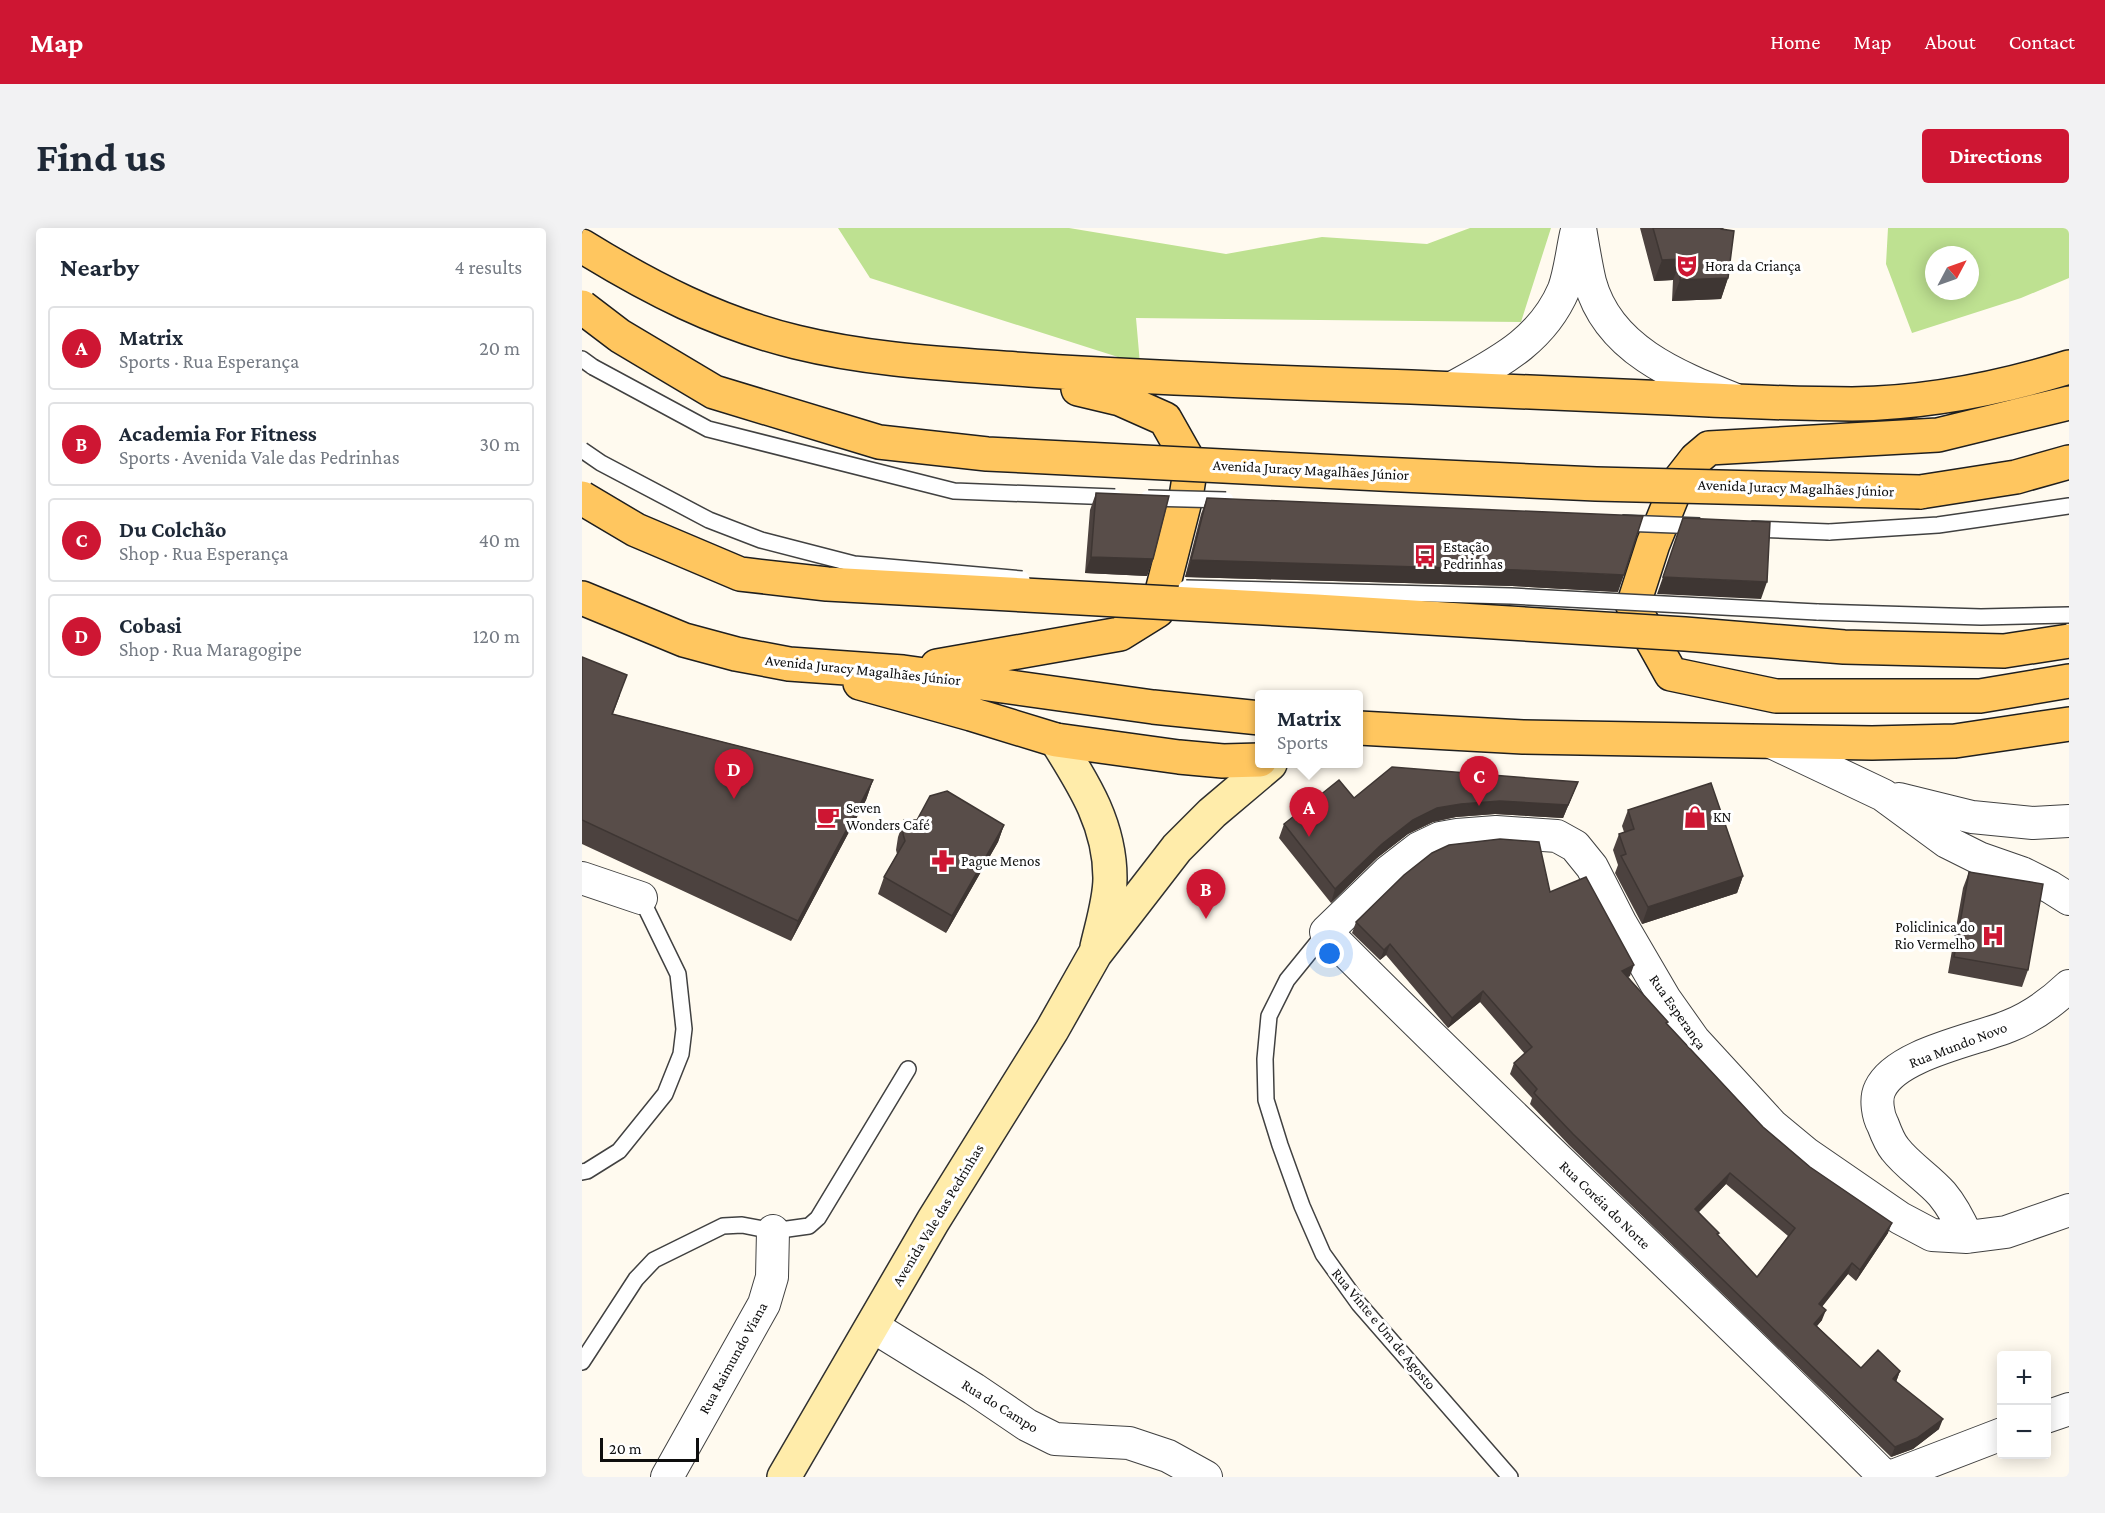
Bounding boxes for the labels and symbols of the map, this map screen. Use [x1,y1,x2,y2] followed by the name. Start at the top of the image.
[1925,246,1979,300] north arrow
[1674,253,1700,279] theatre icon: Hora da Criança
[1705,258,1801,275] place label: Hora da Criança
[1212,457,1410,484] street label: Avenida Juracy Magalhães Júnior
[1697,477,1895,500] street label: Avenida Juracy Magalhães Júnior
[1443,539,1503,572] place label: Estação Pedrinhas
[1412,543,1438,569] bus stop icon: Estação Pedrinhas
[764,652,962,689] street label: Avenida Juracy Magalhães Júnior
[714,750,754,799] pin: D
[1460,756,1498,806] pin: C
[1290,788,1328,837] pin: A
[846,800,930,833] place label: Seven Wonders Café
[815,804,841,830] cafe icon: Seven Wonders Café
[1682,804,1708,830] shop icon: KN
[1713,809,1732,825] place label: KN
[930,848,956,874] pharmacy icon: Pague Menos
[961,853,1040,870] place label: Pague Menos
[1186,870,1226,919] pin: B
[1895,919,1975,952] place label: Policlinica do Rio Vermelho
[1980,923,2006,949] hospital icon: Policlinica do Rio Vermelho
[1315,939,1344,968] your location
[1646,972,1710,1053] street label: Rua Esperança
[1907,1019,2009,1071] street label: Rua Mundo Novo
[889,1141,987,1289] street label: Avenida Vale das Pedrinhas
[1556,1158,1654,1253] street label: Rua Coréia do Norte
[1328,1265,1439,1393] street label: Rua Vinte e Um de Agosto
[696,1299,770,1417] street label: Rua Raimundo Viana
[958,1376,1041,1437] street label: Rua do Campo
[600,1435,699,1462] scale bar

